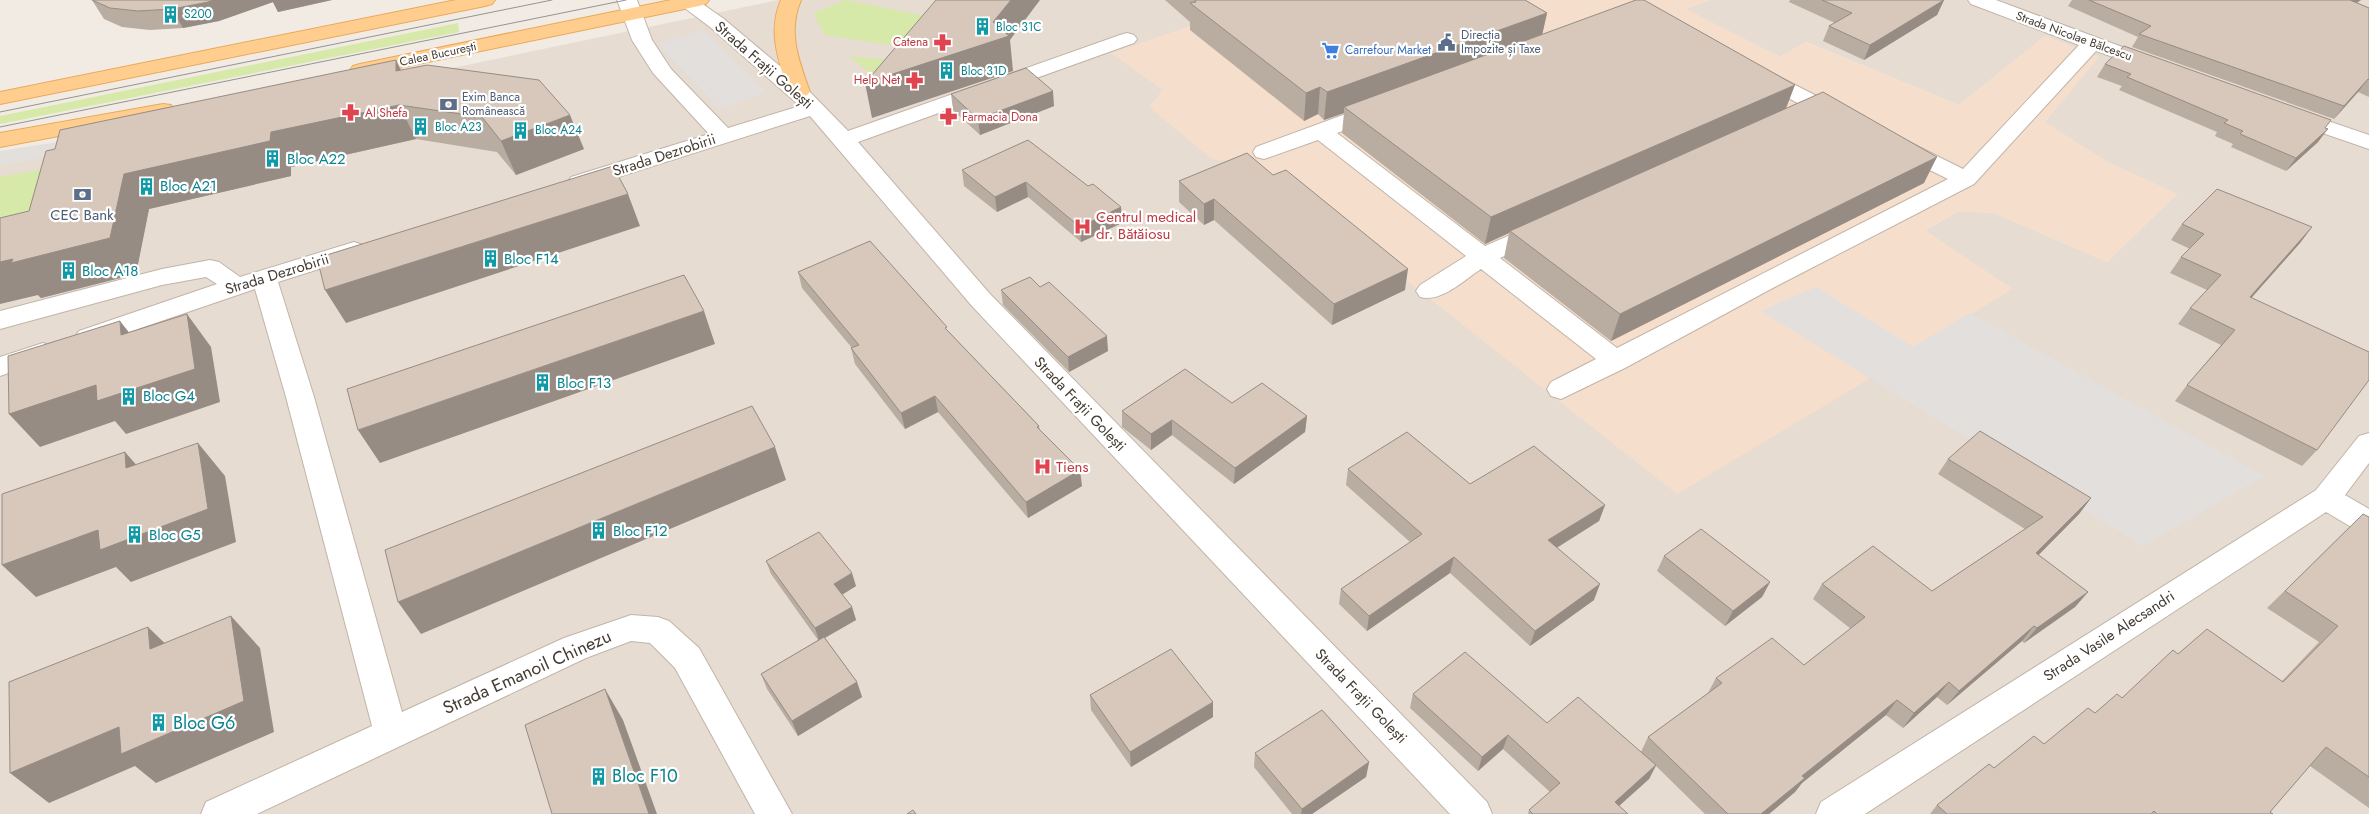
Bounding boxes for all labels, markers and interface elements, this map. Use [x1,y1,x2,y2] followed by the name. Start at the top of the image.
[160,4,180,24] building icon: S200
[184,5,212,23] place label: S200
[2013,7,2135,65] street label: Strada Nicolae Bălcescu
[710,16,818,114] street label: Strada Frații Golești
[972,17,992,37] building icon: Bloc 31C
[996,18,1042,36] place label: Bloc 31C
[1461,26,1541,58] place label: Direcția Impozite și Taxe
[932,32,952,52] pharmacy icon: Catena
[1437,32,1457,52] public building icon: Direcția Impozite și Taxe
[893,33,928,51] place label: Catena
[398,37,478,71] street label: Calea București
[1321,40,1341,60] supermarket icon: Carrefour Market
[1345,41,1431,59] place label: Carrefour Market
[937,61,957,81] building icon: Bloc 31D
[961,62,1006,80] place label: Bloc 31D
[904,70,924,90] pharmacy icon: Help Net
[854,71,900,89] place label: Help Net
[462,88,525,120] place label: Exim Banca Românească
[438,94,458,114] bank icon: Exim Banca Românească
[341,103,361,123] pharmacy icon: Al Shefa
[365,104,408,122] place label: Al Shefa
[938,107,958,127] pharmacy icon: Farmacia Dona
[962,108,1038,126] place label: Farmacia Dona
[411,117,431,137] building icon: Bloc A23
[435,118,482,136] place label: Bloc A23
[511,120,531,140] building icon: Bloc A24
[535,121,582,139] place label: Bloc A24
[609,128,719,182] street label: Strada Dezrobirii
[287,148,346,170] place label: Bloc A22
[263,149,283,169] building icon: Bloc A22
[160,175,217,197] place label: Bloc A21
[136,176,156,196] building icon: Bloc A21
[72,184,92,204] bank icon: CEC Bank
[50,204,114,226] place label: CEC Bank
[1096,206,1196,245] place label: Centrul medical dr. Bătăiosu
[1072,216,1092,236] hospital icon: Centrul medical dr. Bătăiosu
[222,248,332,300] street label: Strada Dezrobirii
[504,248,559,270] place label: Bloc F14
[480,249,500,269] building icon: Bloc F14
[82,260,139,282] place label: Bloc A18
[58,261,78,281] building icon: Bloc A18
[1029,352,1131,456] street label: Strada Frații Golești
[557,372,611,394] place label: Bloc F13
[533,373,553,393] building icon: Bloc F13
[143,385,195,407] place label: Bloc G4
[119,386,139,406] building icon: Bloc G4
[1056,456,1089,478] place label: Tiens
[1032,457,1052,477] hospital icon: Tiens
[613,520,667,542] place label: Bloc F12
[589,521,609,541] building icon: Bloc F12
[149,524,201,546] place label: Bloc G5
[125,525,145,545] building icon: Bloc G5
[2039,585,2179,687] street label: Strada Vasile Alecsandri
[439,623,615,721] street label: Strada Emanoil Chinezu
[1310,644,1412,748] street label: Strada Frații Golești
[173,710,235,736] place label: Bloc G6
[149,713,169,733] building icon: Bloc G6
[612,763,678,789] place label: Bloc F10
[588,766,608,786] building icon: Bloc F10

